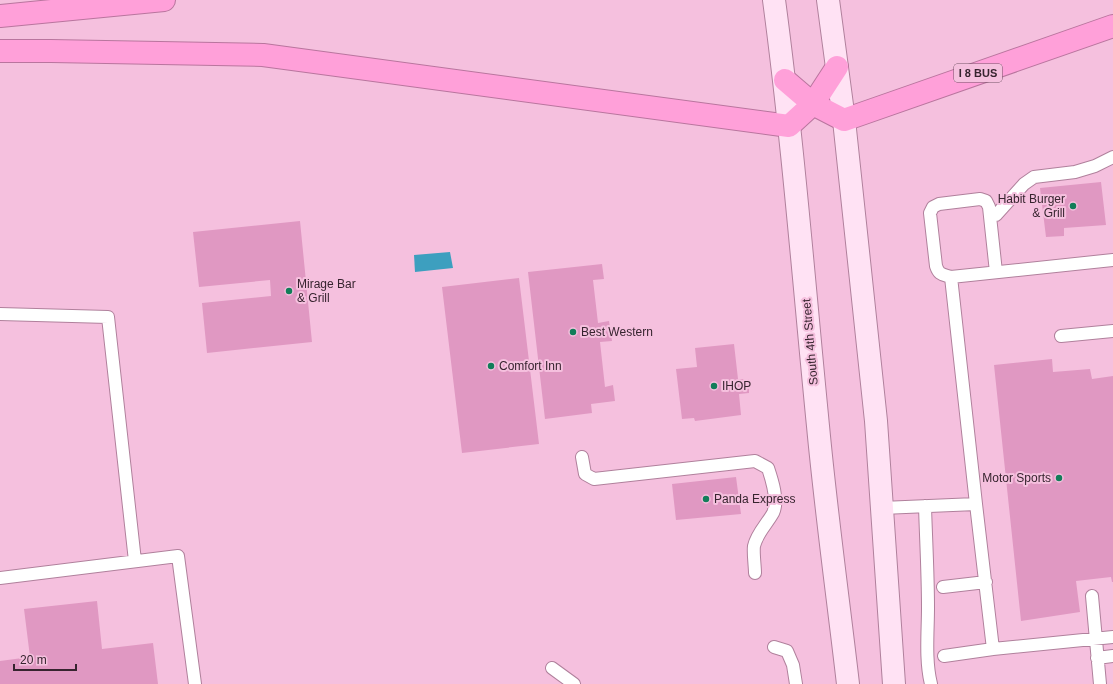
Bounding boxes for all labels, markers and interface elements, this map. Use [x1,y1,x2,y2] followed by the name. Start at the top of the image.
[954,64,1002,82] road number: I 8 BUS
[998,192,1065,220] place label: Habit Burger & Grill
[1068,201,1078,211] marker: Habit Burger & Grill
[297,277,356,305] place label: Mirage Bar & Grill
[284,286,294,296] marker: Mirage Bar & Grill
[799,298,821,386] street label: South 4th Street
[581,325,653,339] place label: Best Western
[568,327,578,337] marker: Best Western
[499,359,562,373] place label: Comfort Inn
[486,361,496,371] marker: Comfort Inn
[722,379,751,393] place label: IHOP
[709,381,719,391] marker: IHOP
[982,471,1051,485] place label: Motor Sports
[1054,473,1064,483] marker: Motor Sports
[714,492,795,506] place label: Panda Express
[701,494,711,504] marker: Panda Express
[14,646,76,672] scale bar
[20,653,47,667] text: 20 m

